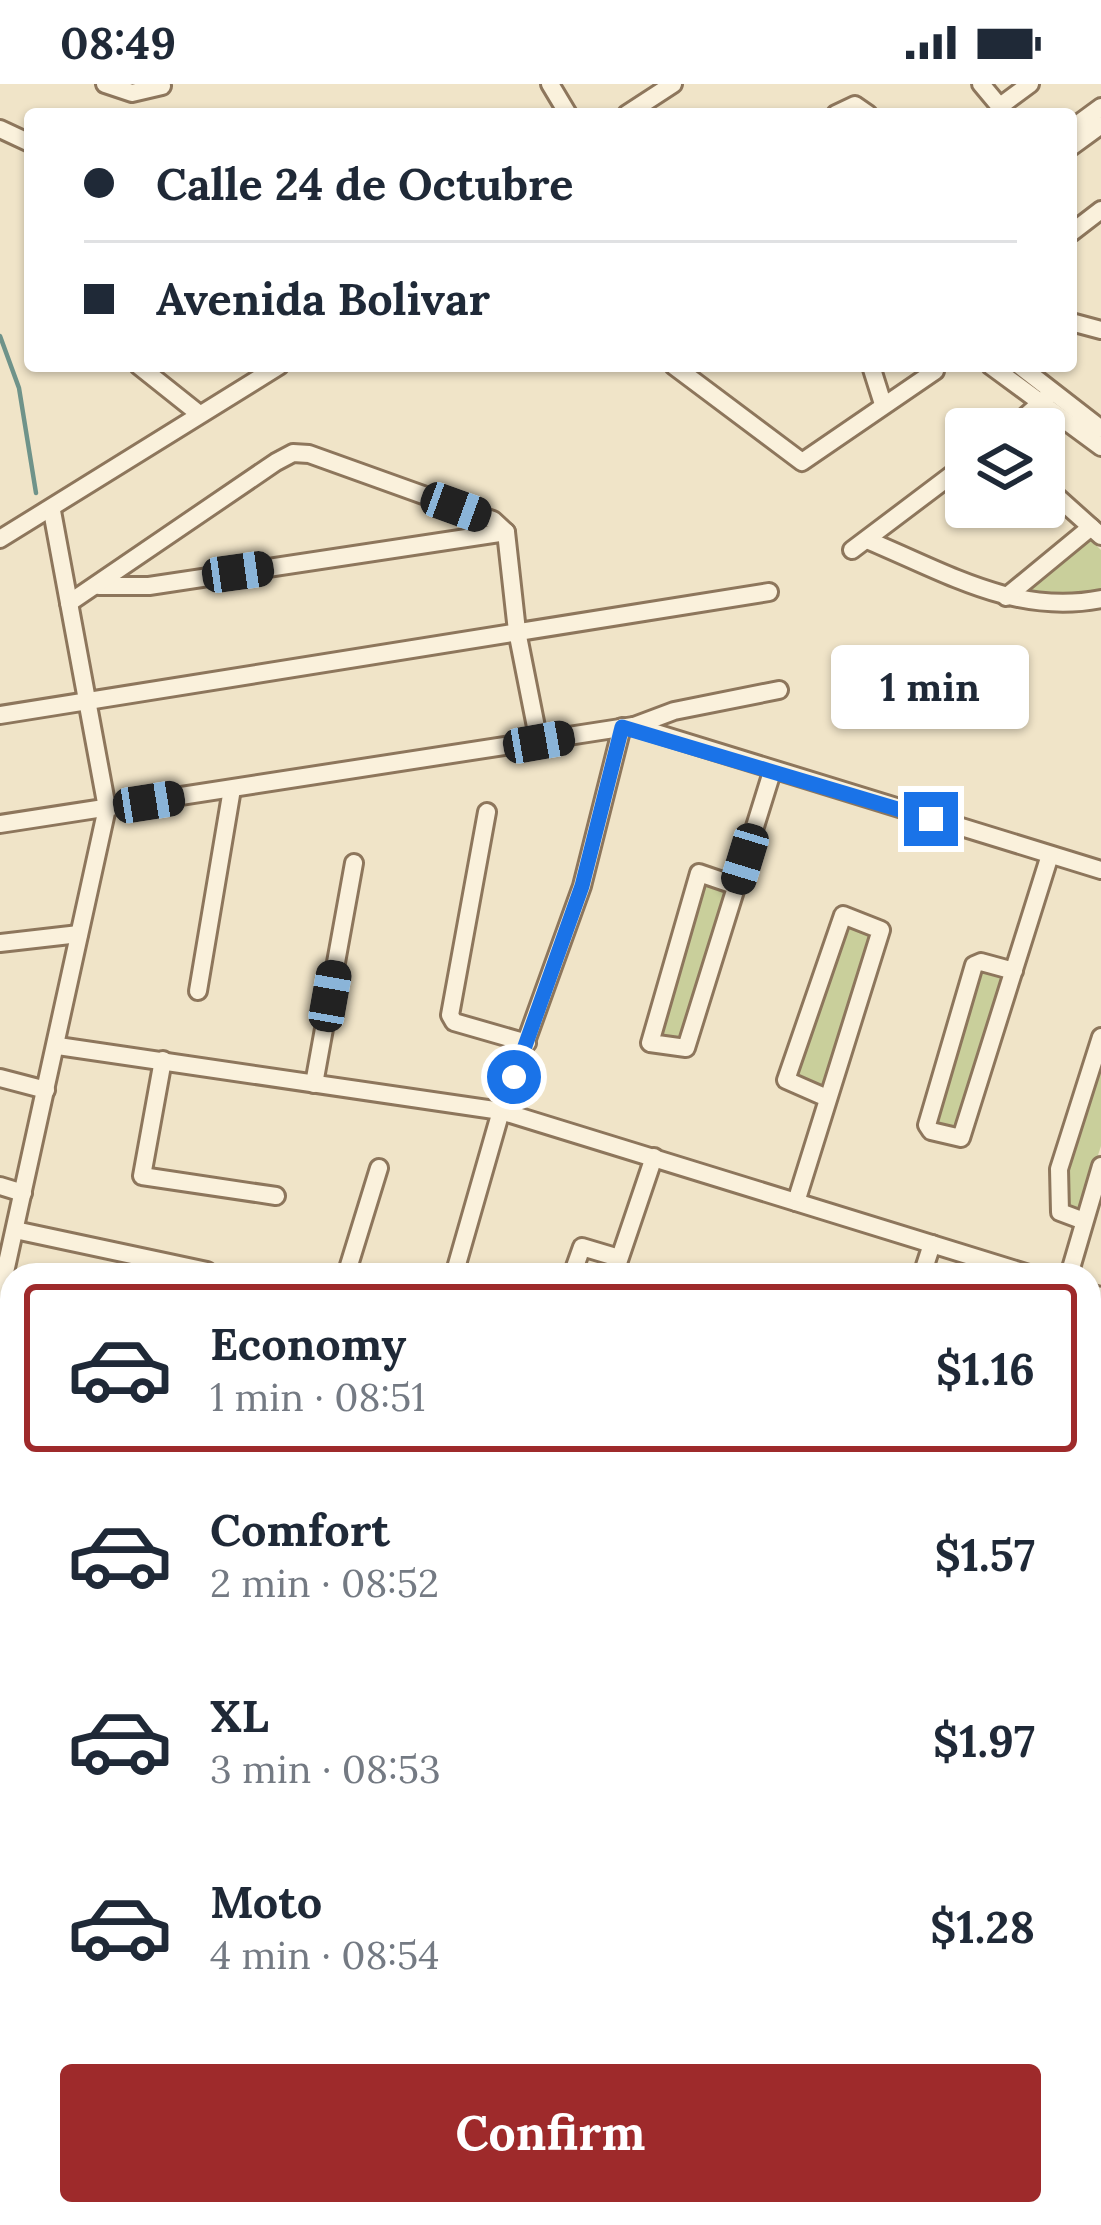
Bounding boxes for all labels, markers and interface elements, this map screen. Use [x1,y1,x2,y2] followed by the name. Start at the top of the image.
[60,14,176,71] text: 08:49
[156,155,574,212] text: Calle 24 de Octubre
[156,270,490,327] text: Avenida Bolivar
[945,408,1065,528] map controls
[945,408,1065,528] button: layers
[416,478,496,536] car
[200,549,276,595] car
[832,645,1030,729] callout: 1 min
[880,662,980,712] text: 1 min
[500,718,578,766] car
[111,779,187,825] car
[904,792,958,846] route end
[717,819,773,899] car
[306,957,354,1035] car
[487,1050,541,1104] route start
[66,1314,174,1422] icon: car
[210,1315,406,1372] text: Economy
[936,1340,1035,1397] text: $1.16
[210,1372,426,1422] text: 1 min · 08:51
[66,1500,174,1608] icon: car
[210,1501,390,1558] text: Comfort
[934,1526,1035,1583] text: $1.57
[210,1558,439,1608] text: 2 min · 08:52
[66,1686,174,1794] icon: car
[210,1687,269,1744] text: XL
[933,1712,1035,1769] text: $1.97
[210,1744,441,1794] text: 3 min · 08:53
[66,1872,174,1980] icon: car
[210,1873,322,1930] text: Moto
[930,1898,1035,1955] text: $1.28
[210,1930,439,1980] text: 4 min · 08:54
[60,2064,1041,2202] button: Confirm

